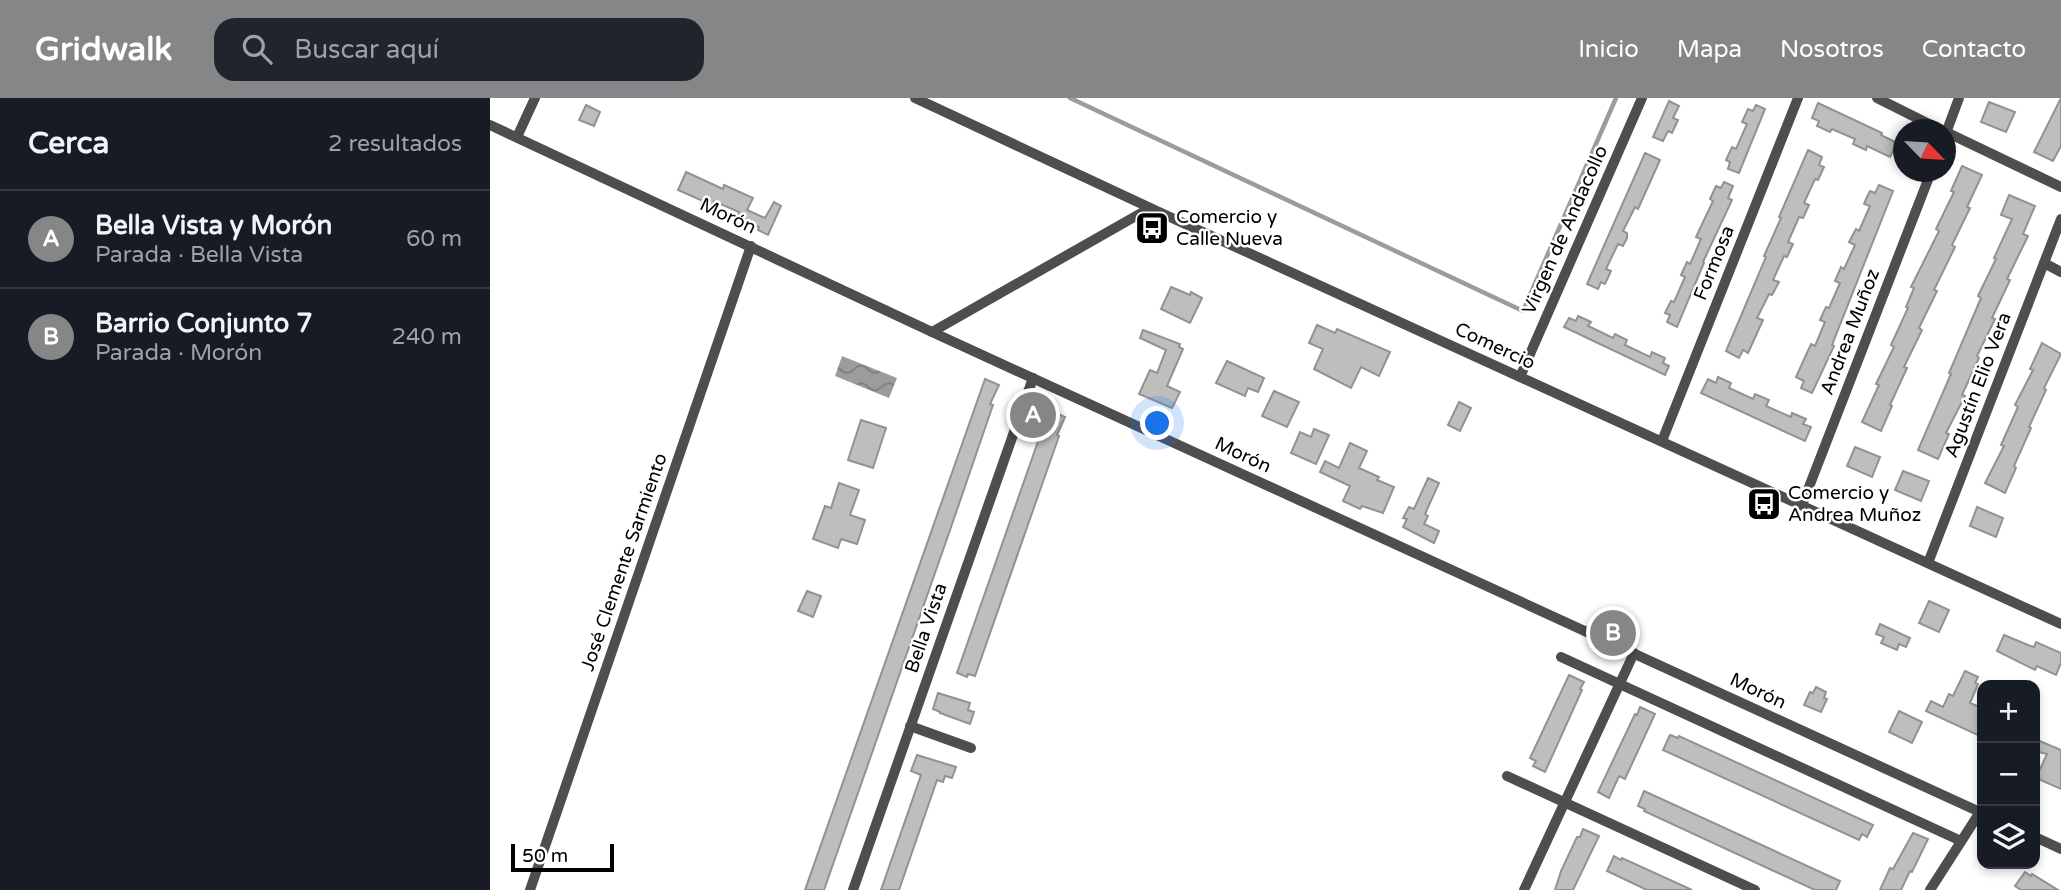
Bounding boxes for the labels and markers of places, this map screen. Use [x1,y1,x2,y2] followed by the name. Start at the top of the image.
[1176,206,1283,250] place label: Comercio y Calle Nueva
[1133,209,1171,247] bus stop icon: Comercio y Calle Nueva
[1010,389,1056,441] pin: A
[1788,482,1921,526] place label: Comercio y Andrea Muñoz
[1745,485,1783,523] bus stop icon: Comercio y Andrea Muñoz
[1590,607,1636,659] pin: B

